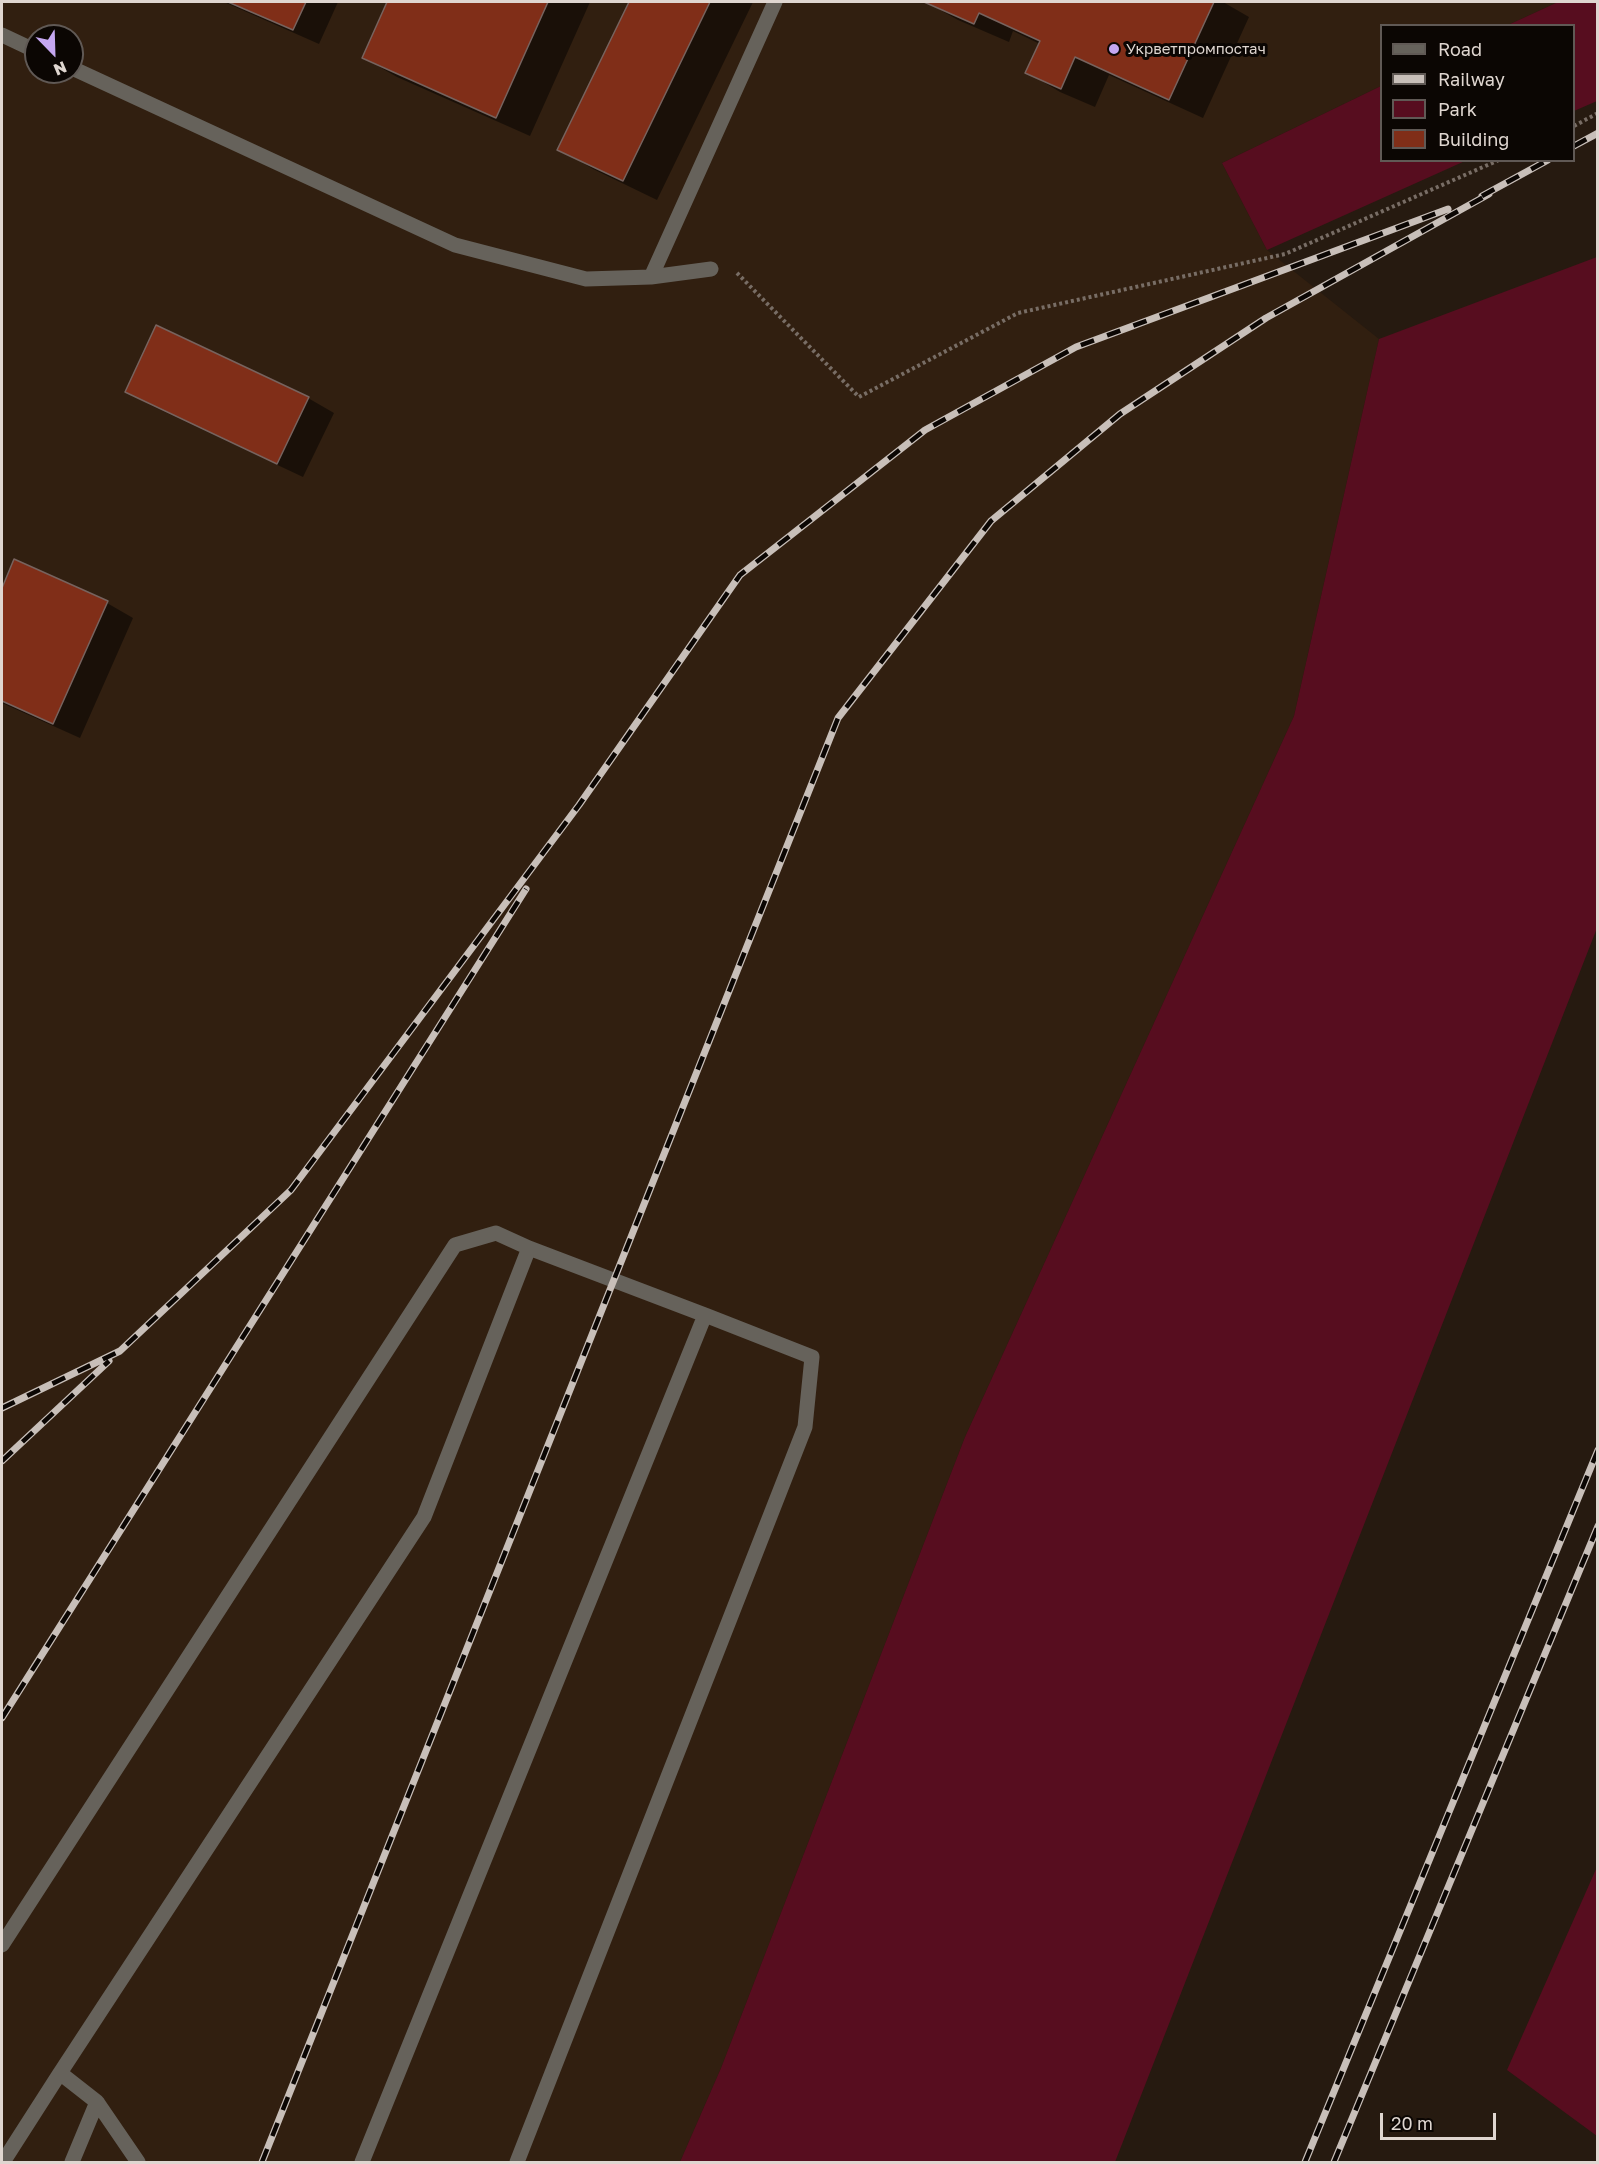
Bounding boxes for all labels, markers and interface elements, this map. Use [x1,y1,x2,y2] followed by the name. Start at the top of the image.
[24,24,84,84] north arrow
[1380,24,1575,162] legend
[1438,38,1482,60] text: Road
[1126,40,1266,58] place label: Укрветпромпостач
[1107,42,1121,56] marker: Укрветпромпостач
[51,57,70,80] text: N
[1438,68,1505,90] text: Railway
[1438,98,1477,120] text: Park
[1438,128,1509,150] text: Building
[1383,2101,1498,2139] scale bar
[1391,2112,1433,2134] text: 20 m

